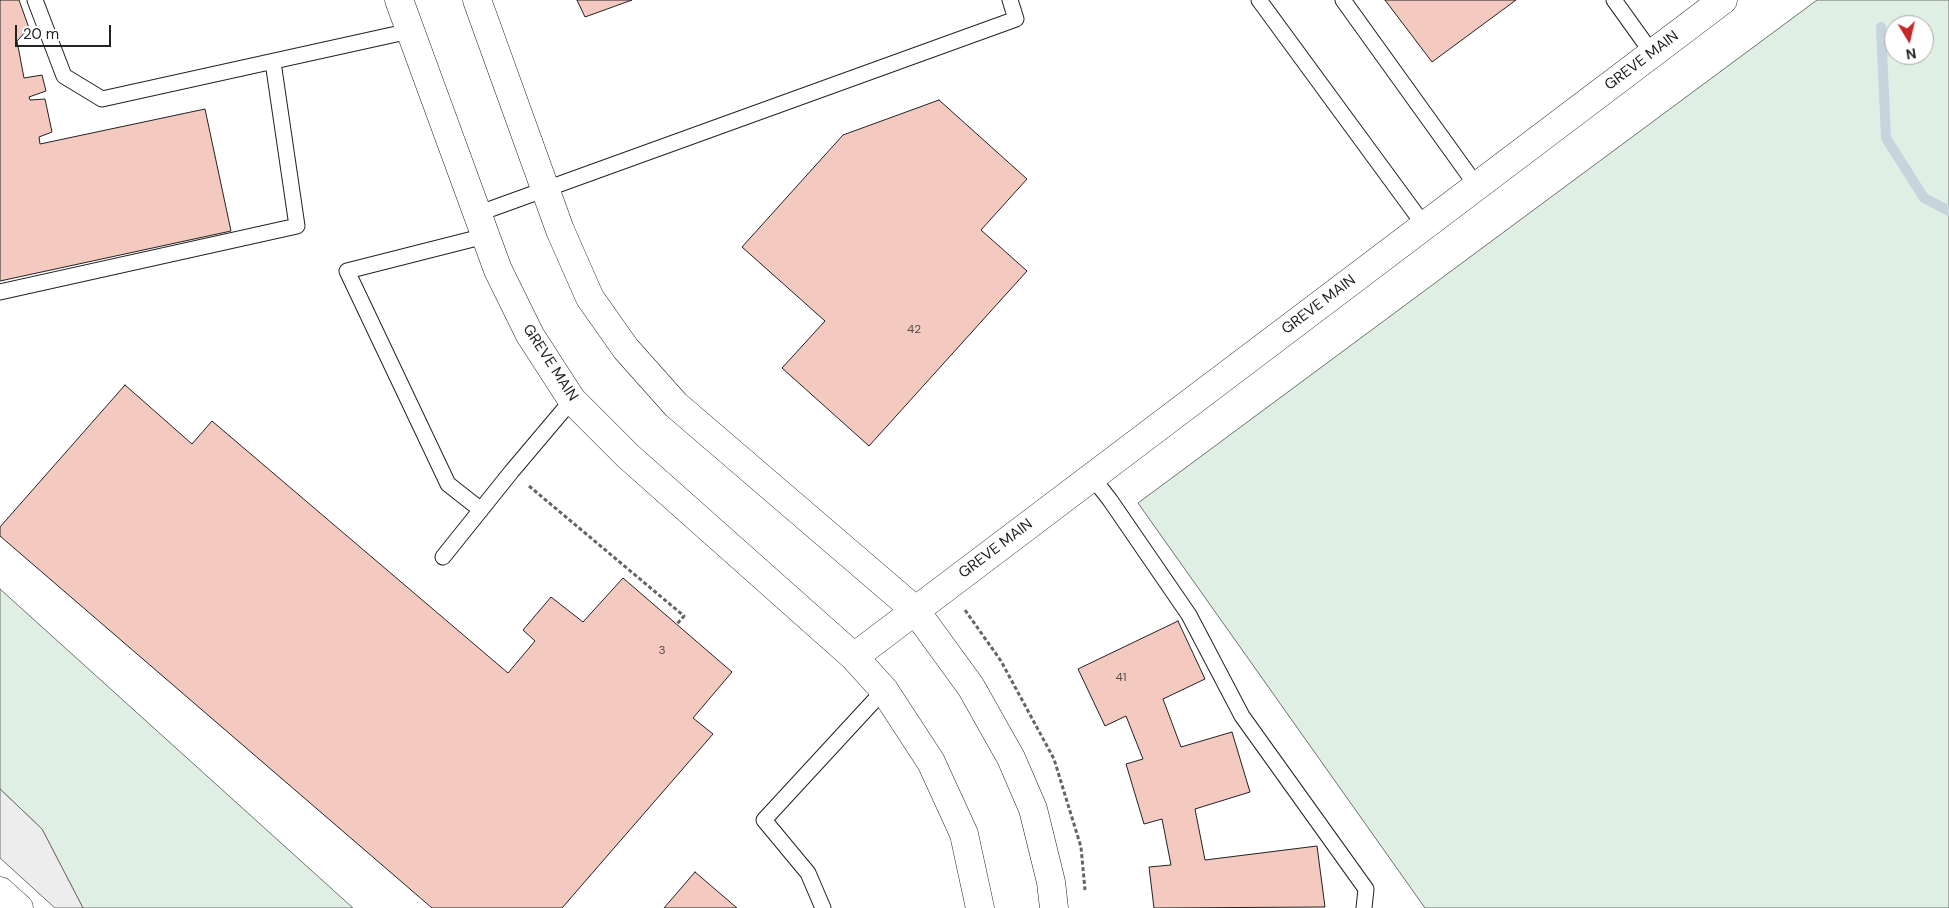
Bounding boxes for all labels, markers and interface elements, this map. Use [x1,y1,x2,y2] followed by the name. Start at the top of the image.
[18,15,114,47] scale bar
[1884,15,1934,65] north arrow
[23,24,59,44] text: 20 m
[1602,27,1682,95] street label: GREVE MAIN
[1905,44,1918,64] text: N
[1279,271,1359,339] street label: GREVE MAIN
[519,321,581,405] street label: GREVE MAIN
[907,323,921,337] house number: 42
[956,515,1036,583] street label: GREVE MAIN
[658,644,666,658] house number: 3
[1115,671,1127,685] house number: 41

